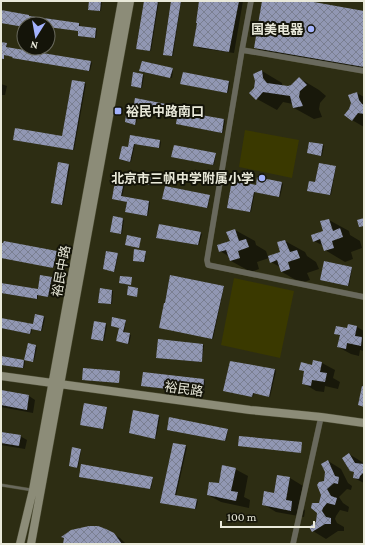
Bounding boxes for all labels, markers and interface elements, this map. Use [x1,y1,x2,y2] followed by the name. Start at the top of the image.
[16,16,56,56] north arrow
[251,22,304,37] place label: 国美电器
[306,24,316,34] marker: 国美电器
[29,39,39,52] text: N
[126,104,204,119] place label: 裕民中路南口
[113,106,123,116] marker: 裕民中路南口
[111,171,254,186] place label: 北京市三帆中学附属小学
[257,173,267,183] marker: 北京市三帆中学附属小学
[49,244,73,298] street label: 裕民中路
[164,379,204,399] street label: 裕民路
[221,503,314,529] scale bar
[227,510,257,524] text: 100 m

